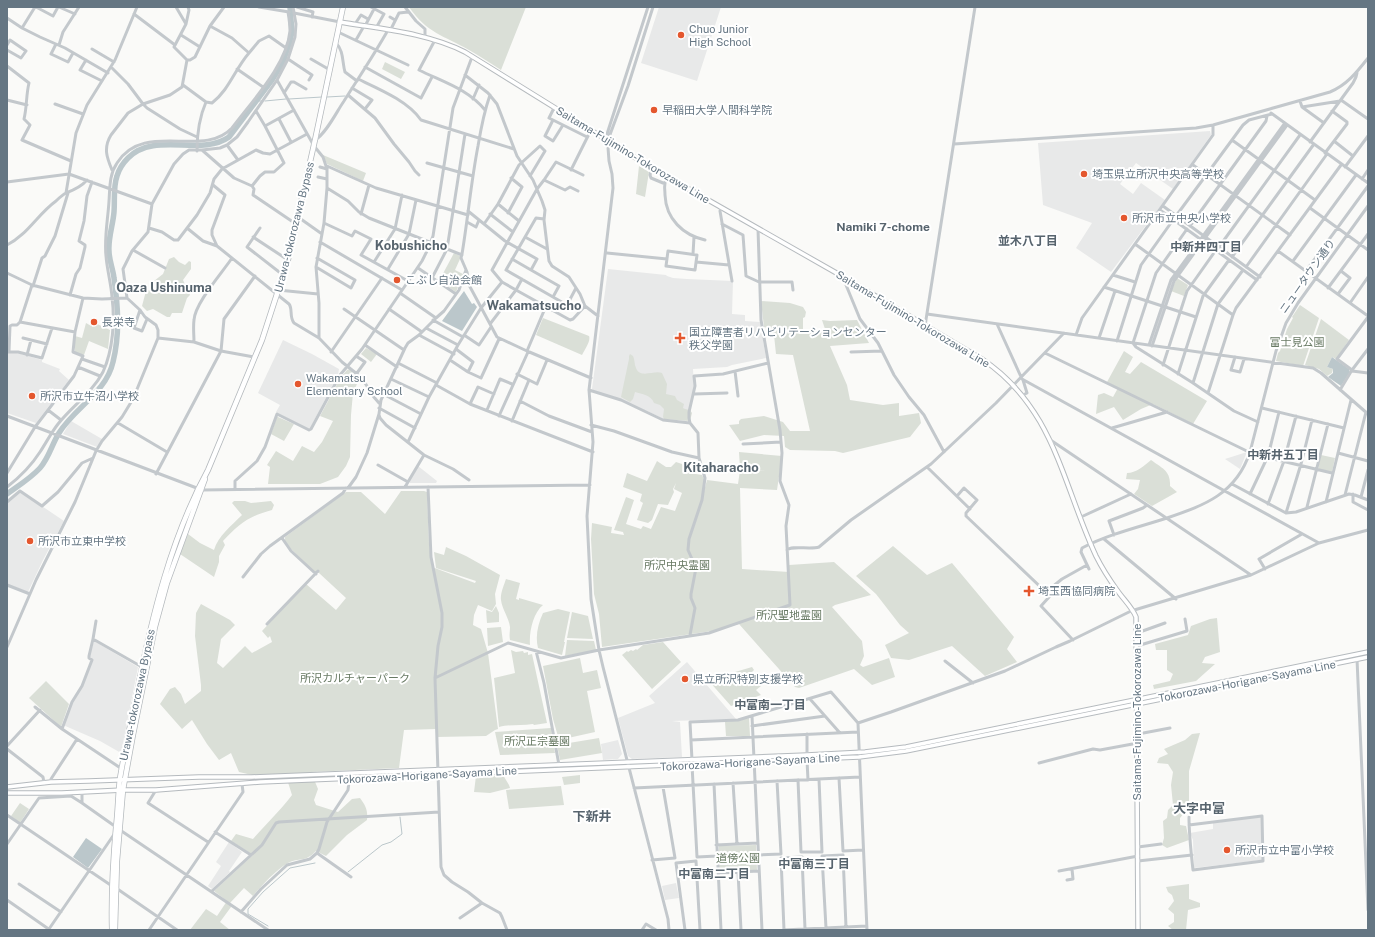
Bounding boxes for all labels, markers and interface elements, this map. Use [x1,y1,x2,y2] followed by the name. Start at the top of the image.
[689,23,751,48] place label: Chuo Junior High School
[676,30,686,40] marker: Chuo Junior High School
[554,104,712,206] street label: Saitama-Fujimino-Tokorozawa Line
[662,104,772,116] place label: 早稲田大学人間科学院
[649,105,659,115] marker: 早稲田大学人間科学院
[272,160,316,294] street label: Urawa-tokorozawa Bypass
[1092,168,1224,180] place label: 埼玉県立所沢中央高等学校
[1079,169,1089,179] marker: 埼玉県立所沢中央高等学校
[1132,212,1231,224] place label: 所沢市立中央小学校
[1119,213,1129,223] marker: 所沢市立中央小学校
[836,220,930,234] district label: Namiki 7-chome
[998,234,1058,248] district label: 並木八丁目
[1277,237,1337,315] street label: ニュータウン通り
[375,238,447,253] district label: Kobushicho
[1170,240,1242,254] district label: 中新井四丁目
[834,268,992,370] street label: Saitama-Fujimino-Tokorozawa Line
[405,274,482,286] place label: こぶし自治会館
[392,275,402,285] marker: こぶし自治会館
[116,280,212,295] district label: Oaza Ushinuma
[487,298,581,313] district label: Wakamatsucho
[102,316,135,328] place label: 長栄寺
[89,317,99,327] marker: 長栄寺
[689,326,887,351] place label: 国立障害者リハビリテーションセンター 秩父学園
[674,332,686,344] marker: 国立障害者リハビリテーションセンター 秩父学園
[1270,336,1325,348] park label: 富士見公園
[306,372,403,397] place label: Wakamatsu Elementary School
[293,379,303,389] marker: Wakamatsu Elementary School
[40,390,139,402] place label: 所沢市立牛沼小学校
[27,391,37,401] marker: 所沢市立牛沼小学校
[1247,448,1319,462] district label: 中新井五丁目
[683,460,759,475] district label: Kitaharacho
[38,535,126,547] place label: 所沢市立東中学校
[25,536,35,546] marker: 所沢市立東中学校
[644,559,710,571] park label: 所沢中央霊園
[1023,585,1035,597] marker: 埼玉西協同病院
[1038,585,1115,597] place label: 埼玉西協同病院
[756,609,822,621] park label: 所沢聖地霊園
[1131,623,1143,801] street label: Saitama-Fujimino-Tokorozawa Line
[117,628,157,762] street label: Urawa-tokorozawa Bypass
[1157,658,1337,704] street label: Tokorozawa-Horigane-Sayama Line
[300,672,410,684] park label: 所沢カルチャーパーク
[693,673,803,685] place label: 県立所沢特別支援学校
[680,674,690,684] marker: 県立所沢特別支援学校
[734,698,806,712] district label: 中富南一丁目
[504,735,570,747] park label: 所沢正宗墓園
[660,751,840,773] street label: Tokorozawa-Horigane-Sayama Line
[337,764,517,786] street label: Tokorozawa-Horigane-Sayama Line
[1173,801,1225,816] district label: 大字中富
[572,809,612,824] district label: 下新井
[1235,844,1334,856] place label: 所沢市立中富小学校
[1222,845,1232,855] marker: 所沢市立中富小学校
[716,852,760,864] park label: 道傍公園
[778,857,850,871] district label: 中富南三丁目
[678,867,750,881] district label: 中富南二丁目

